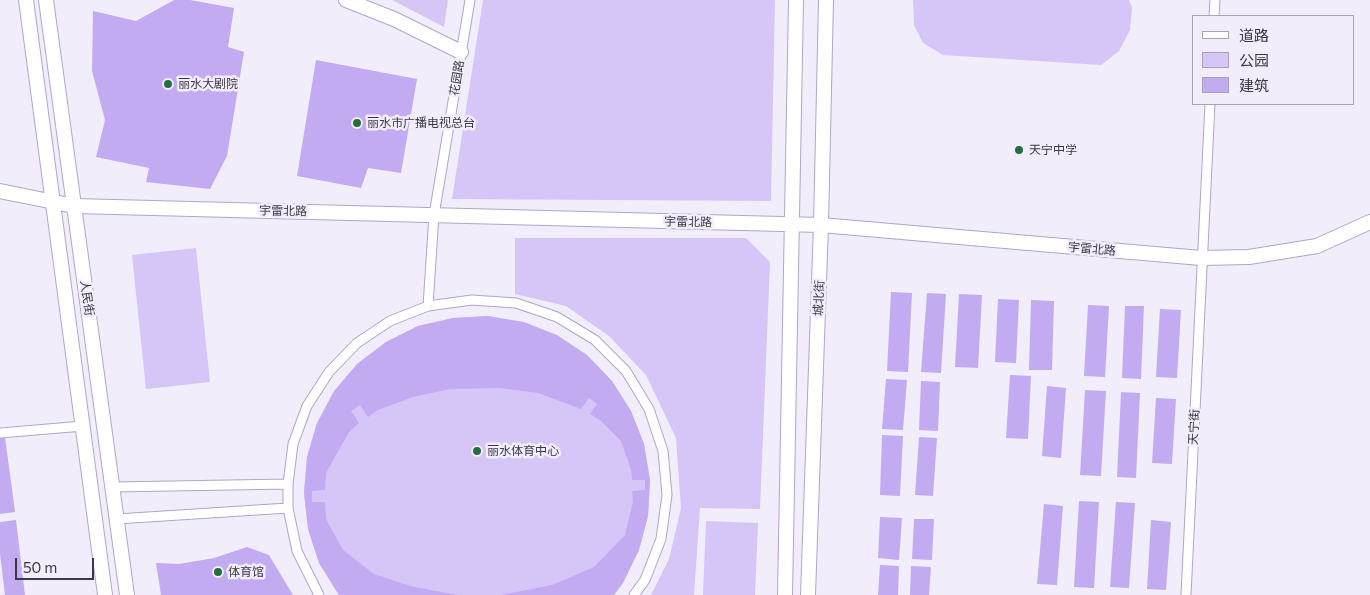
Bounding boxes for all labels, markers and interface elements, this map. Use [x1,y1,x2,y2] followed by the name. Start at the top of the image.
[1192,15,1355,105] legend
[1239,26,1269,44] text: 道路
[1239,51,1269,69] text: 公园
[447,59,467,97] street label: 花园路
[1239,76,1269,94] text: 建筑
[178,77,238,91] place label: 丽水大剧院
[162,78,174,90] marker: 丽水大剧院
[367,116,475,130] place label: 丽水市广播电视总台
[351,117,363,129] marker: 丽水市广播电视总台
[1029,143,1077,157] place label: 天宁中学
[1013,144,1025,156] marker: 天宁中学
[259,203,307,219] street label: 宇雷北路
[664,214,712,230] street label: 宇雷北路
[1067,240,1117,258] street label: 宇雷北路
[77,279,97,317] street label: 人民街
[811,280,827,316] street label: 城北街
[1186,409,1202,445] street label: 天宁街
[487,444,559,458] place label: 丽水体育中心
[471,445,483,457] marker: 丽水体育中心
[18,548,96,580] scale bar
[23,558,57,576] text: 50 m
[228,565,264,579] place label: 体育馆
[212,566,224,578] marker: 体育馆

